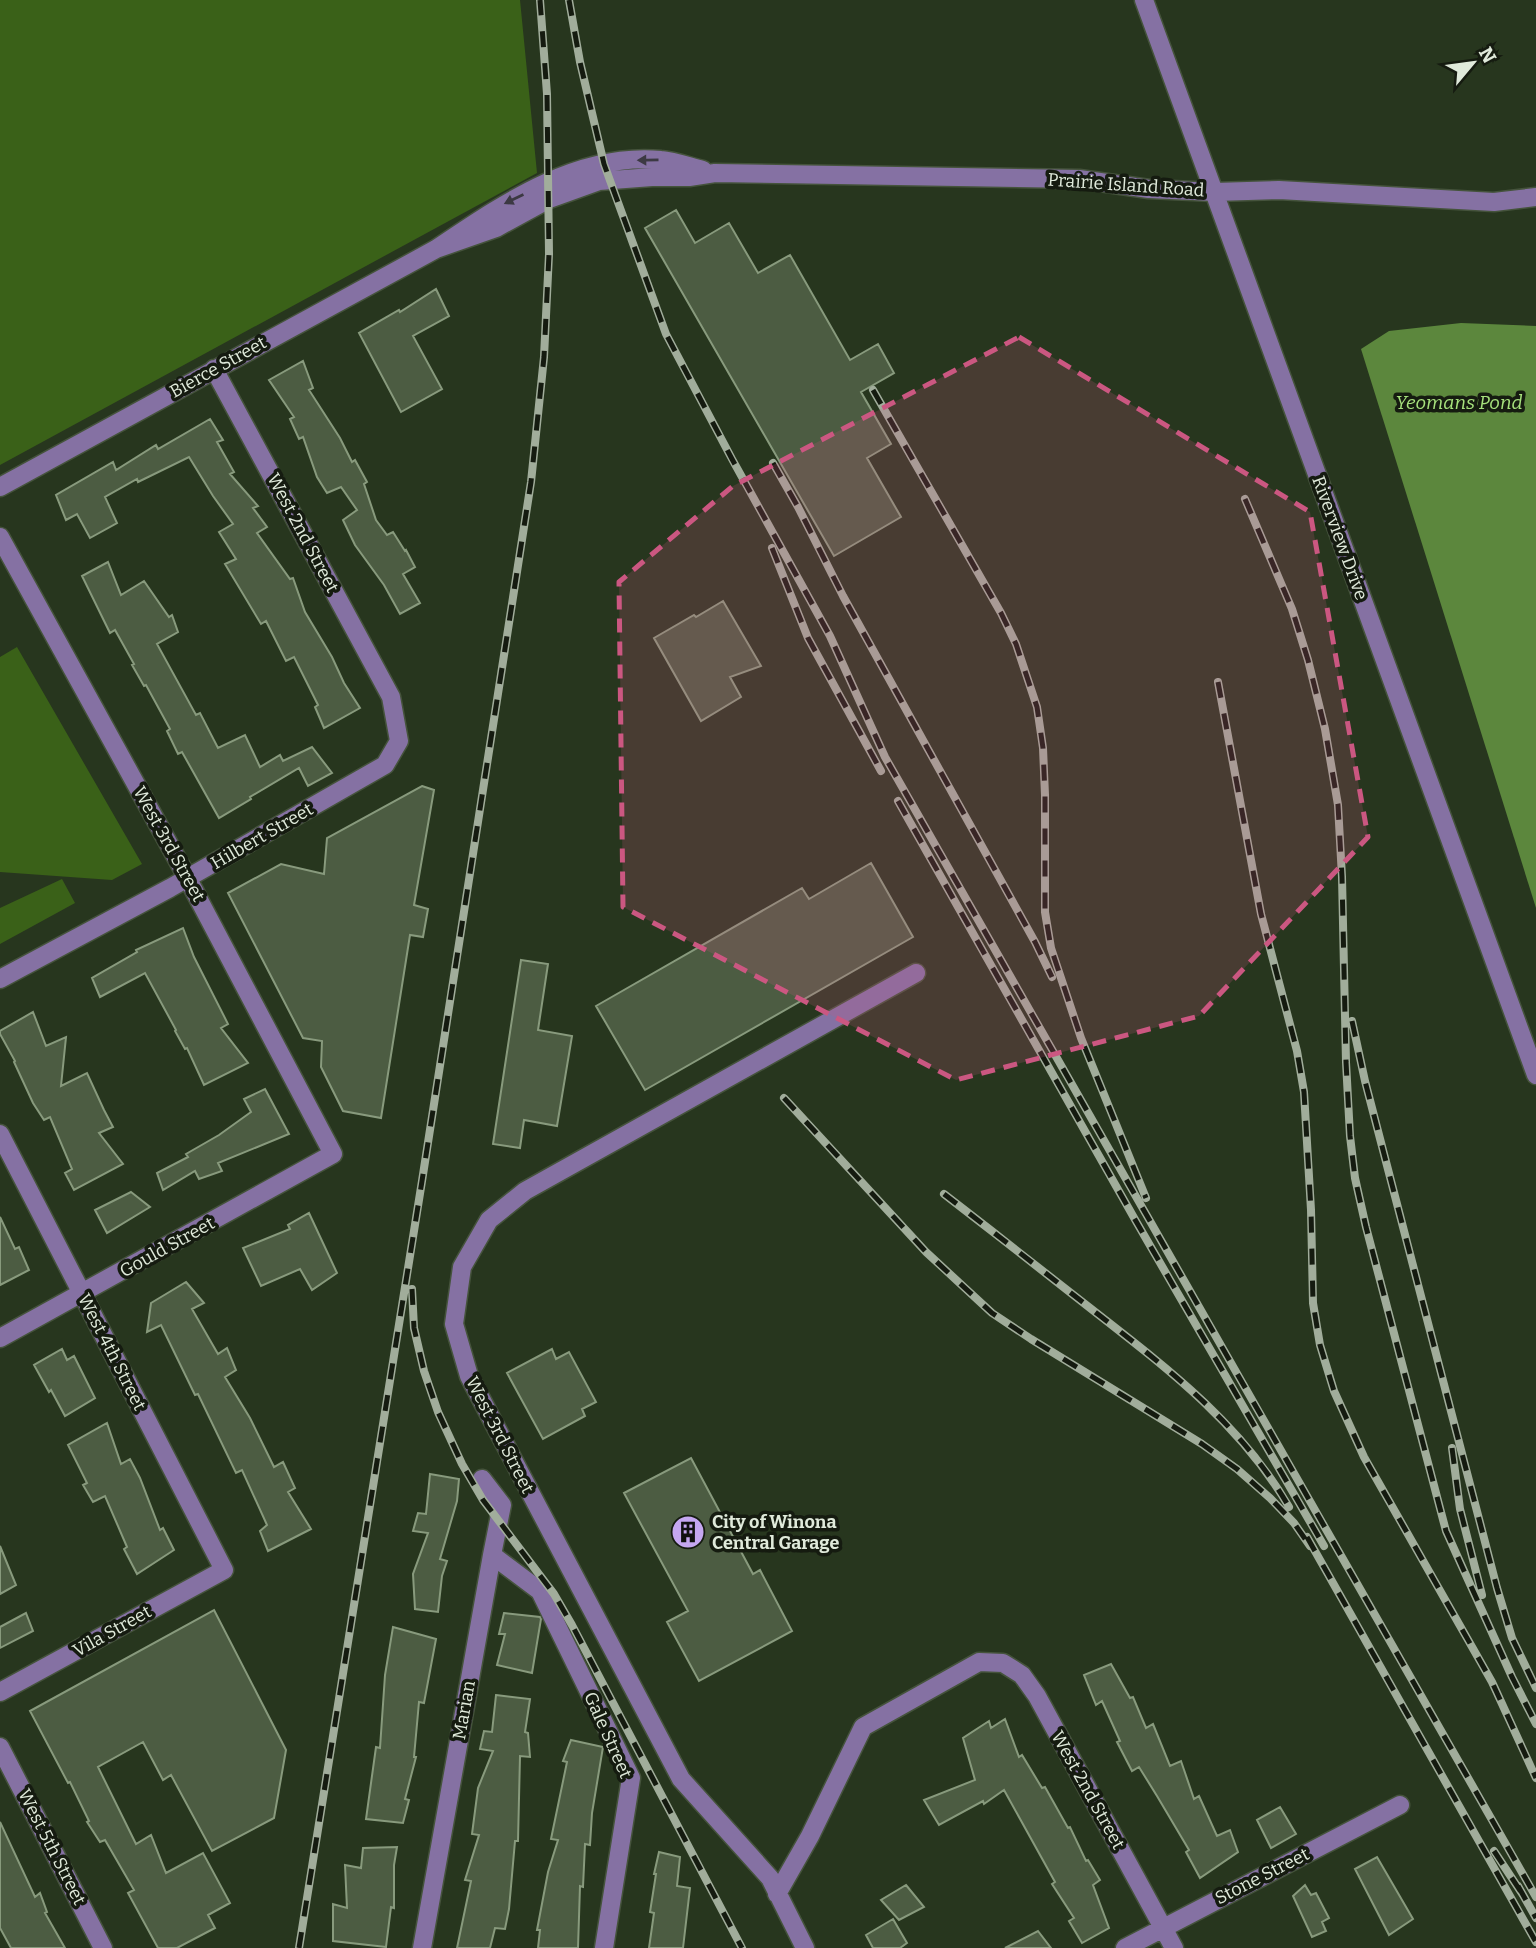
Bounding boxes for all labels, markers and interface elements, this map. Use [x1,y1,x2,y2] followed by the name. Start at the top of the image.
[1438,28,1508,98] north arrow
[1474,43,1501,67] text: N
[637,154,659,166] one-way arrow
[1047,169,1205,201] street label: Prairie Island Road
[504,194,524,205] one-way arrow
[166,331,271,403] street label: Bierce Street
[1395,391,1523,414] water label: Yeomans Pond
[262,470,344,597] street label: West 2nd Street
[1307,473,1373,603] street label: Riverview Drive
[128,783,210,906] street label: West 3rd Street
[207,798,317,874] street label: Hilbert Street
[116,1212,219,1282] street label: Gould Street
[73,1290,151,1415] street label: West 4th Street
[461,1373,539,1498] street label: West 3rd Street
[712,1511,839,1554] place label: City of Winona Central Garage
[669,1513,707,1551] building icon: City of Winona Central Garage
[69,1600,155,1662] street label: Vila Street
[448,1678,480,1741] street label: Marian
[579,1688,637,1782] street label: Gale Street
[1046,1727,1130,1853] street label: West 2nd Street
[13,1785,91,1909] street label: West 5th Street
[1211,1843,1313,1909] street label: Stone Street

